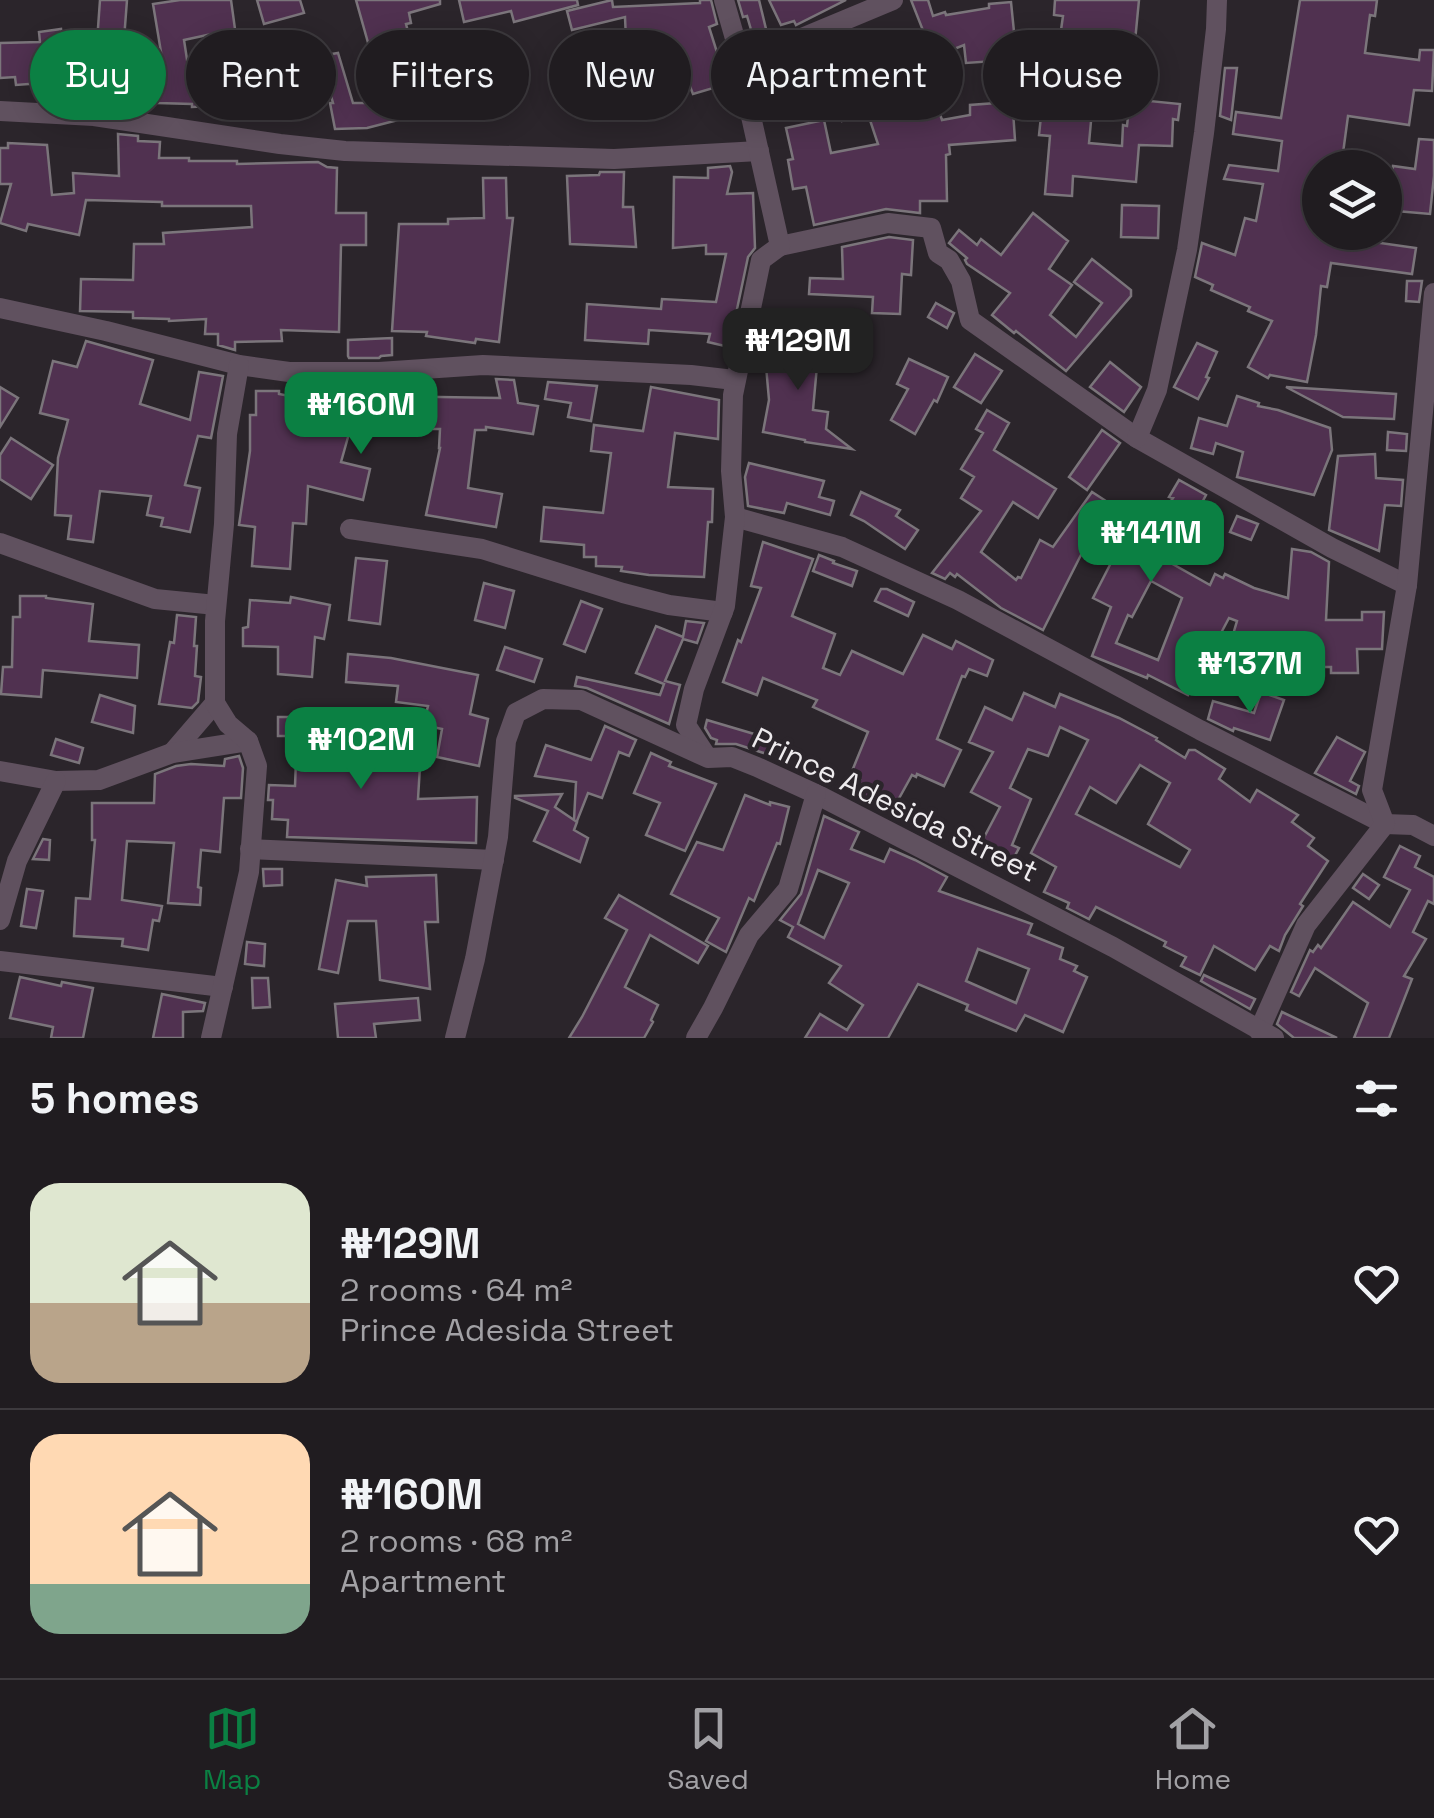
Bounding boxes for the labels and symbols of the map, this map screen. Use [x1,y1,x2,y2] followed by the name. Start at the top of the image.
[728,308,868,393] pin: ₦129M
[291,372,431,457] pin: ₦160M
[1081,500,1221,585] pin: ₦141M
[1180,631,1320,716] pin: ₦137M
[291,707,431,792] pin: ₦102M
[746,718,1045,891] street label: Prince Adesida Street

